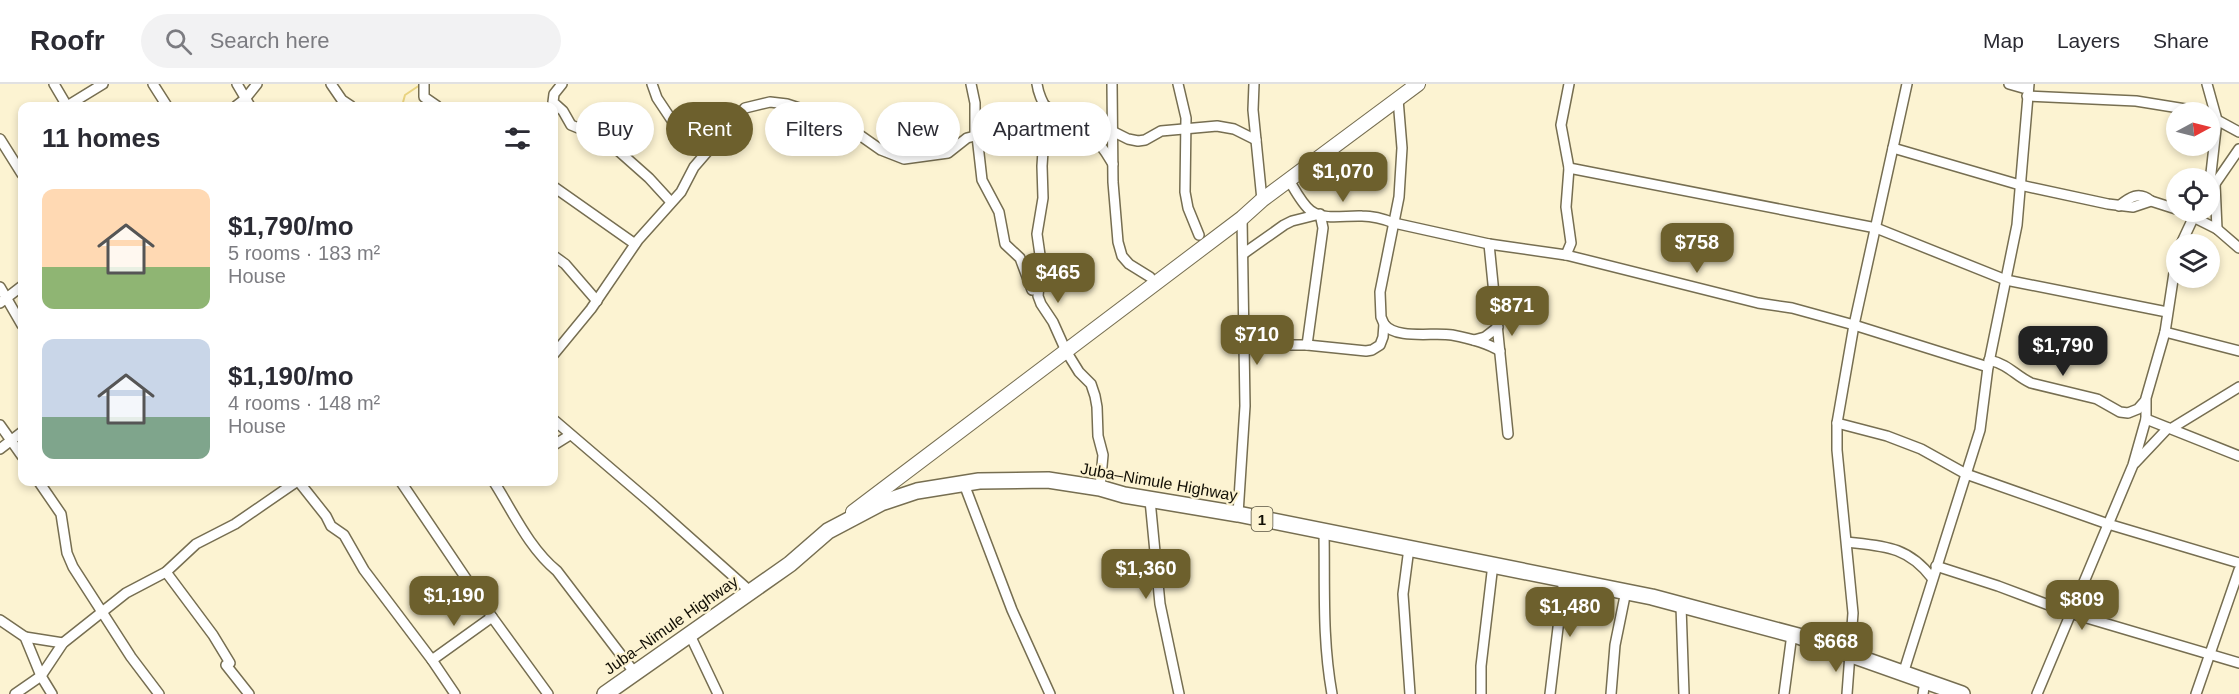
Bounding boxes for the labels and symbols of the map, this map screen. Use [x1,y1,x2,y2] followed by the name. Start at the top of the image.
[2166,102,2220,156] north arrow
[1294,152,1392,203] pin: $1,070
[1661,223,1733,274] pin: $758
[1022,253,1094,304] pin: $465
[1476,286,1548,337] pin: $871
[1221,315,1293,366] pin: $710
[2014,326,2112,377] pin: $1,790
[1079,460,1239,504] street label: Juba–Nimule Highway
[1252,507,1272,531] road number: 1
[1097,549,1195,600] pin: $1,360
[601,572,741,678] street label: Juba–Nimule Highway
[405,576,503,627] pin: $1,190
[2046,580,2118,631] pin: $809
[1521,587,1619,638] pin: $1,480
[1800,622,1872,673] pin: $668

